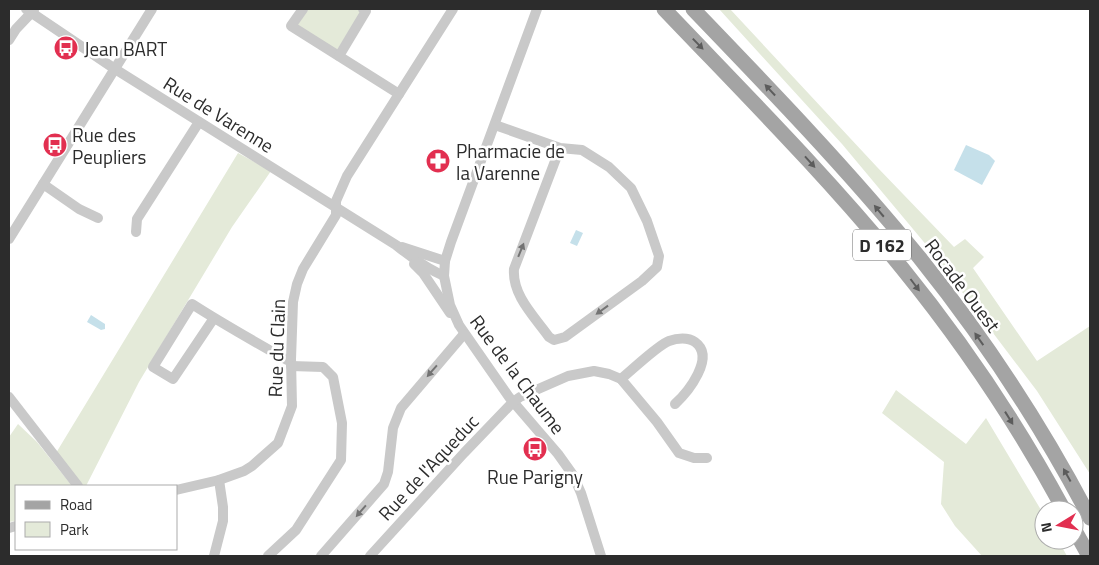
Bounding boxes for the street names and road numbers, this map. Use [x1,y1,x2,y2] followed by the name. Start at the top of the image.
[158,68,280,160] street label: Rue de Varenne
[853,230,911,260] road number: D 162
[918,232,1008,338] street label: Rocade Ouest
[260,298,292,398] street label: Rue du Clain
[463,308,573,440] street label: Rue de la Chaume
[371,407,485,527] street label: Rue de l'Aqueduc

